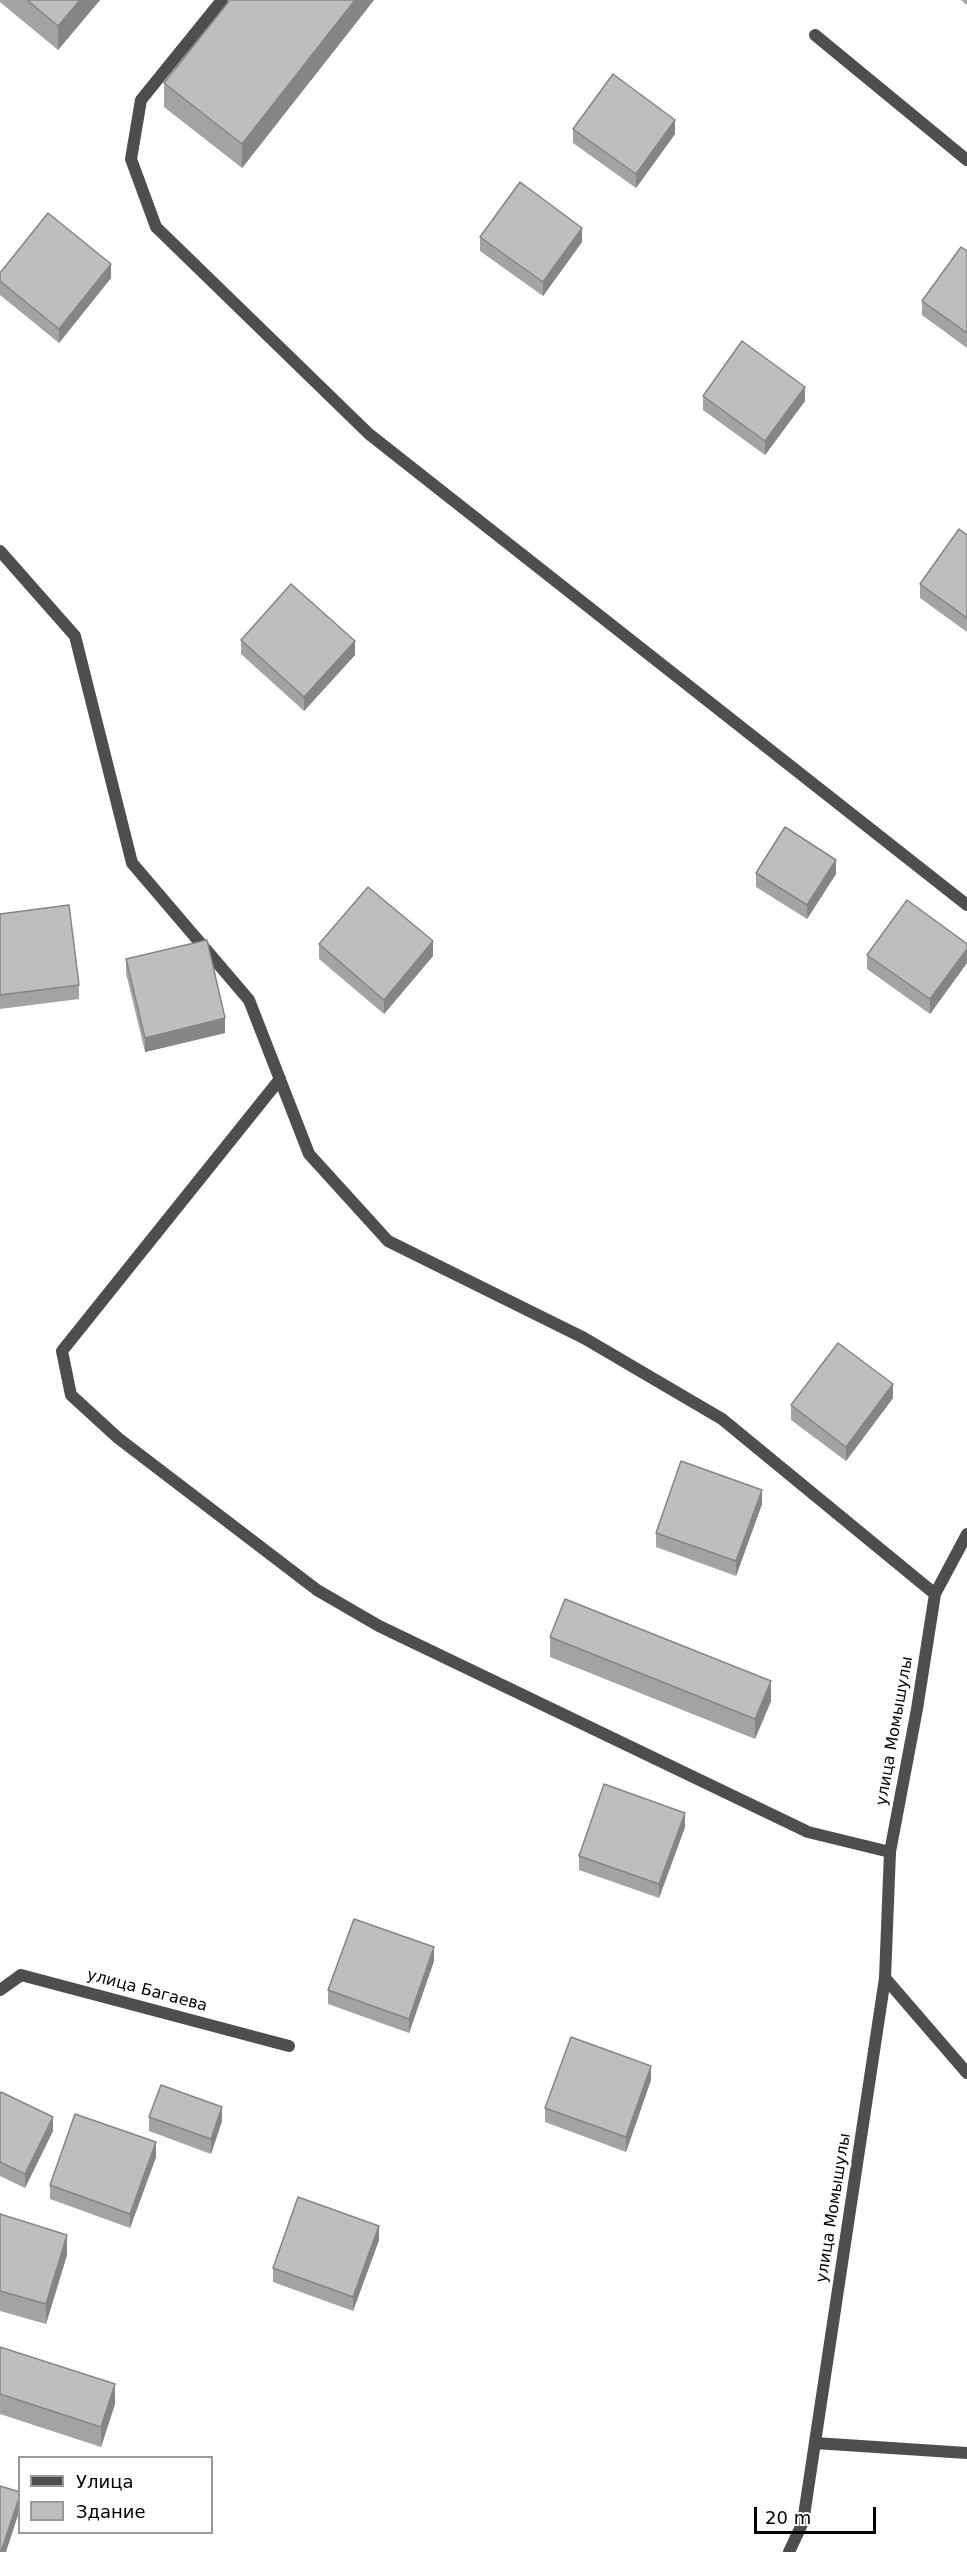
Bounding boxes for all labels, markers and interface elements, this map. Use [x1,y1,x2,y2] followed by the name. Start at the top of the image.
[872,1655,918,1807] street label: улица Момышулы
[85,1966,209,2016] street label: улица Багаева
[813,2132,855,2284] street label: улица Момышулы
[18,2456,213,2534] legend
[76,2471,133,2492] text: Улица
[757,2495,878,2533] scale bar
[76,2501,146,2522] text: Здание
[765,2507,811,2528] text: 20 m

